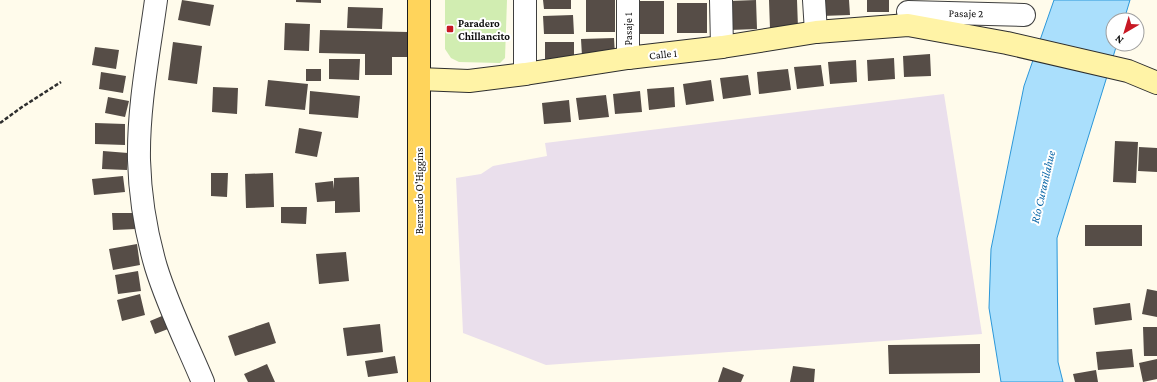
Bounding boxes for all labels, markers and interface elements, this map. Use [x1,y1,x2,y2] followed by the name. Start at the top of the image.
[949,7,983,20] street label: Pasaje 2
[622,12,635,46] street label: Pasaje 1
[1105,12,1145,52] north arrow
[458,17,510,42] place label: Paradero Chillancito
[445,24,455,34] marker: Paradero Chillancito
[1112,33,1125,47] text: N
[649,47,678,61] street label: Calle 1
[413,148,426,234] street label: Bernardo O'Higgins
[1028,149,1058,225] water label: Río Curanilahue

